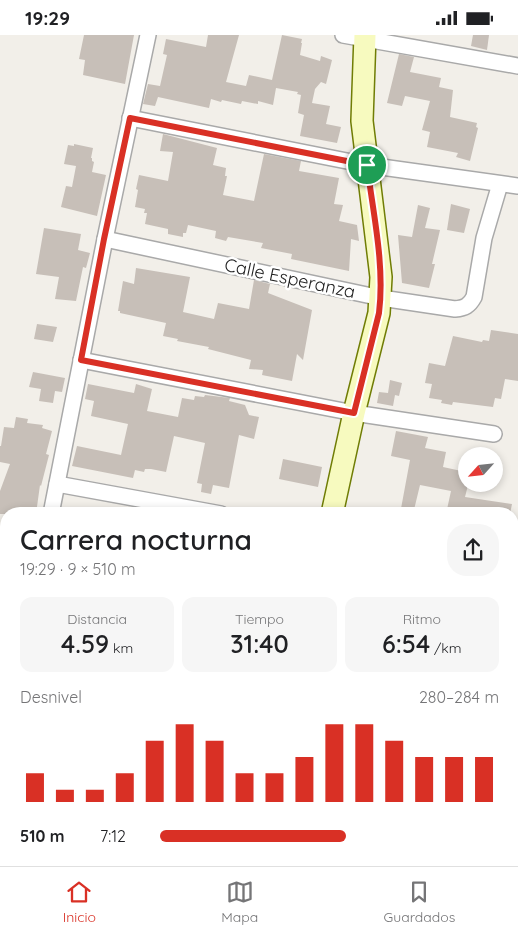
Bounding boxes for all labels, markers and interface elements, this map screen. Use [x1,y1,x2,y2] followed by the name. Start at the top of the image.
[25,6,70,30] text: 19:29
[346,144,388,186] pin
[353,151,381,179] icon: arrive
[222,253,358,303] street label: Calle Esperanza
[458,447,502,493] north arrow
[458,447,503,492] map controls
[20,522,252,557] text: Carrera nocturna
[447,524,499,576] button: share
[20,559,136,579] text: 19:29 · 9 × 510 m
[67,610,127,628] text: Distancia
[235,610,284,628] text: Tiempo
[403,610,441,628] text: Ritmo
[61,628,109,659] text: 4.59
[230,628,289,659] text: 31:40
[382,628,430,659] text: 6:54
[109,639,133,657] text: km
[430,639,462,657] text: /km
[20,687,82,707] text: Desnivel
[419,687,499,707] text: 280–284 m
[20,826,65,846] text: 510 m
[100,826,126,846] text: 7:12
[63,878,96,926] tab: Inicio
[221,878,258,926] tab: Mapa
[384,878,455,926] tab: Guardados

